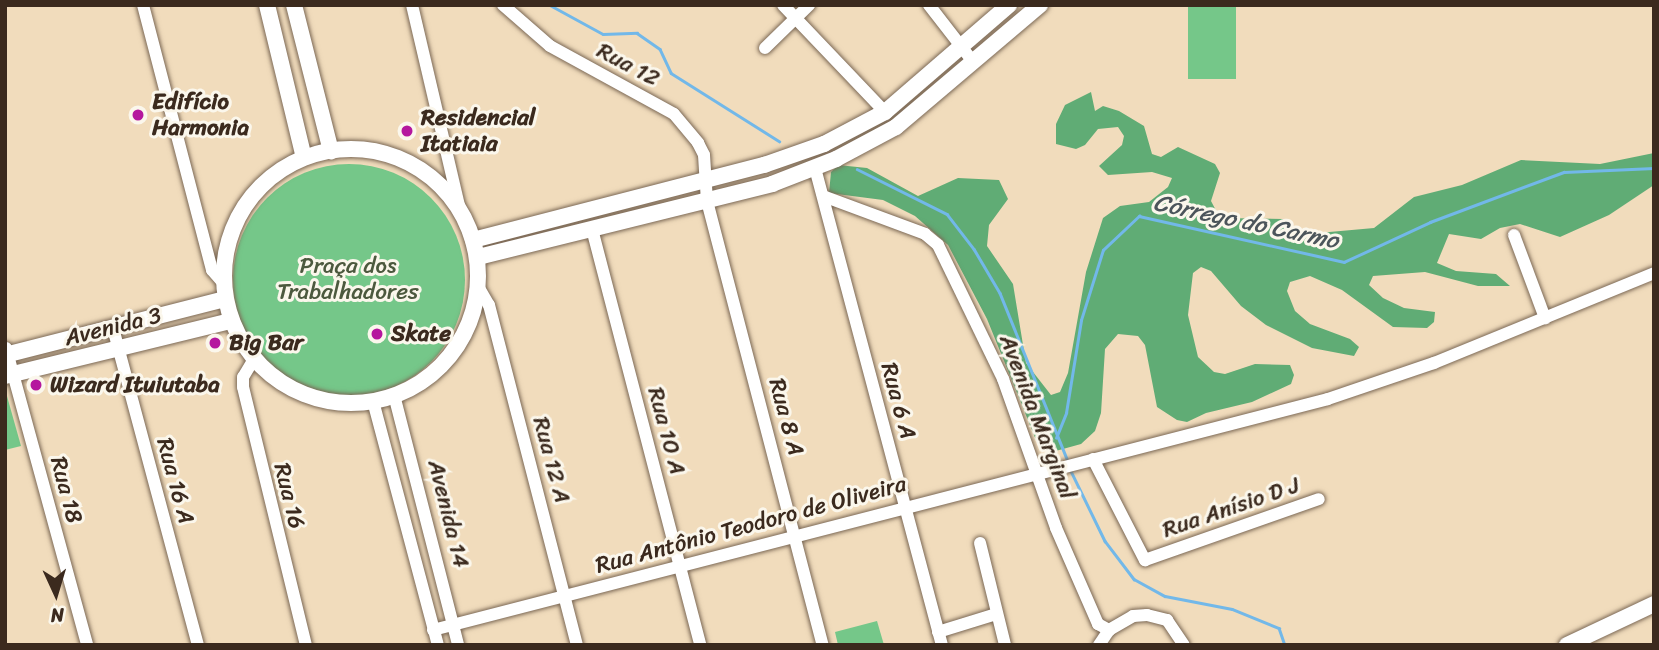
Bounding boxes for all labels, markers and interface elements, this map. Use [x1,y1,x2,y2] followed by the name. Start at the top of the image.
[592,37,664,93] street label: Rua 12
[152,88,249,142] place label: Edifício Harmonia
[421,104,535,158] place label: Residencial Itatiaia
[130,107,146,123] marker: Edifício Harmonia
[399,123,415,139] marker: Residencial Itatiaia
[1151,188,1341,256] water label: Córrego do Carmo
[277,252,419,306] park label: Praça dos Trabalhadores
[62,302,164,352] street label: Avenida 3
[391,320,451,348] place label: Skate
[369,326,385,342] marker: Skate
[229,329,303,357] place label: Big Bar
[993,331,1081,503] street label: Avenida Marginal
[207,335,223,351] marker: Big Bar
[875,360,921,442] street label: Rua 6 A
[50,371,220,399] place label: Wizard Ituiutaba
[762,375,810,459] street label: Rua 8 A
[28,377,44,393] marker: Wizard Ituiutaba
[641,384,691,478] street label: Rua 10 A
[526,414,576,506] street label: Rua 12 A
[150,435,200,527] street label: Rua 16 A
[44,454,88,526] street label: Rua 18
[421,457,475,571] street label: Avenida 14
[268,460,310,532] street label: Rua 16
[592,470,910,580] street label: Rua Antônio Teodoro de Oliveira
[1159,472,1303,544] street label: Rua Anísio D J
[21,559,91,629] north arrow
[50,599,65,632] text: N

